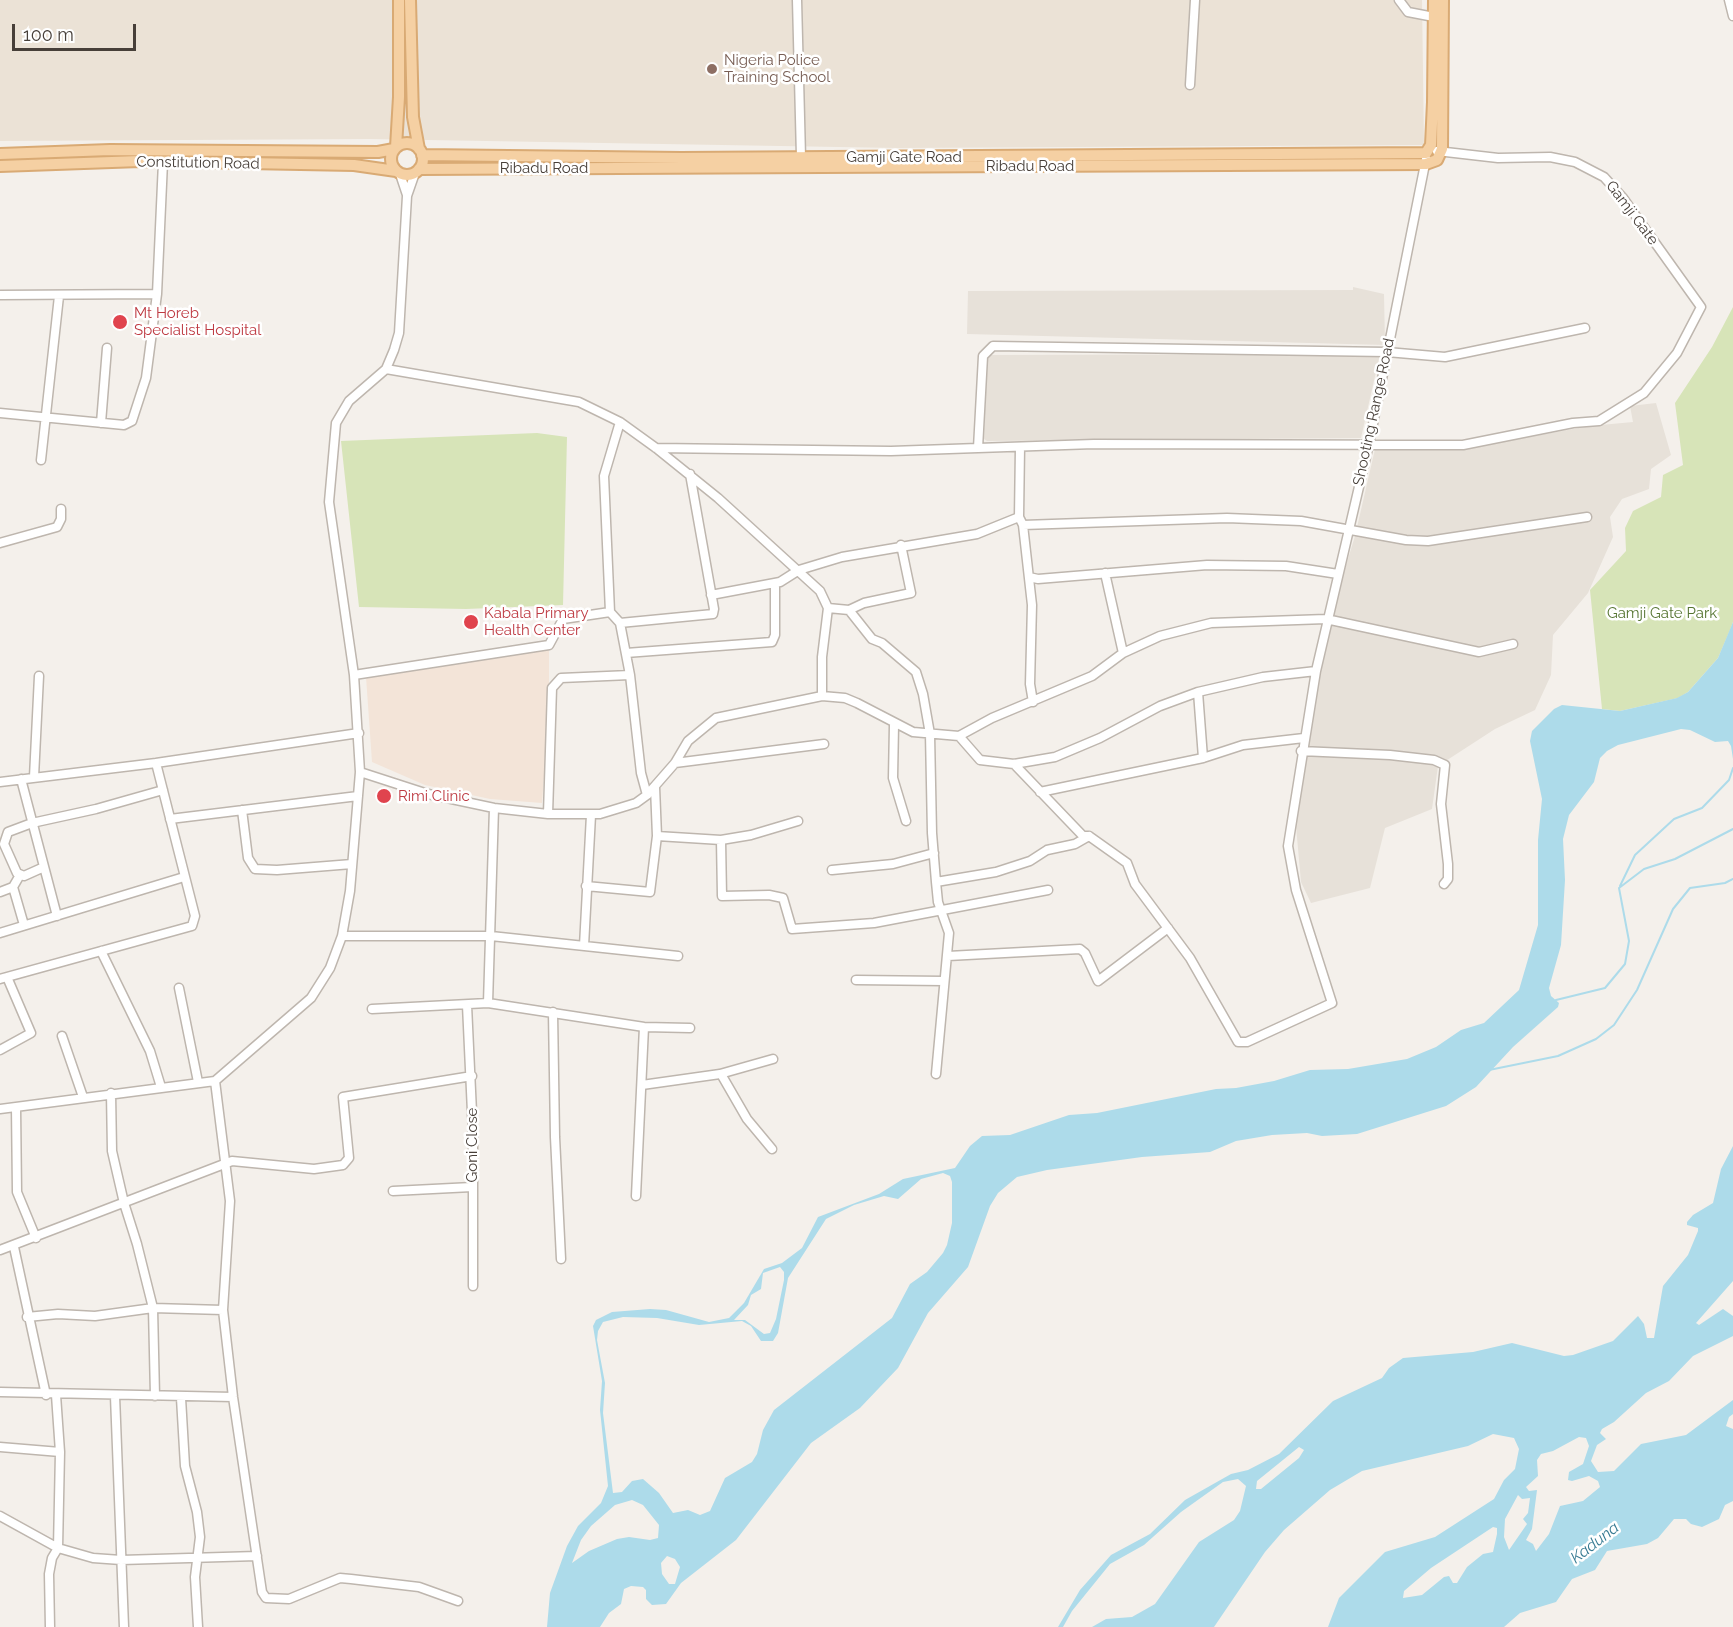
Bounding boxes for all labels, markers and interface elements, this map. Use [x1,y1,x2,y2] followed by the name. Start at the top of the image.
[15,12,140,50] scale bar
[23,24,74,45] text: 100 m
[724,51,830,86] place label: Nigeria Police Training School
[705,62,719,76] marker: Nigeria Police Training School
[846,148,962,166] street label: Gamji Gate Road
[136,153,260,173] street label: Constitution Road
[986,157,1074,175] street label: Ribadu Road
[500,159,588,177] street label: Ribadu Road
[1602,177,1662,249] street label: Gamji Gate
[134,304,261,339] place label: Mt Horeb Specialist Hospital
[111,313,129,331] marker: Mt Horeb Specialist Hospital
[1350,337,1398,487] street label: Shooting Range Road
[484,604,589,639] place label: Kabala Primary Health Center
[1607,604,1717,622] park label: Gamji Gate Park
[462,613,480,631] marker: Kabala Primary Health Center
[375,787,393,805] marker: Rimi Clinic
[398,787,470,805] place label: Rimi Clinic
[463,1108,481,1182] street label: Goni Close
[1567,1518,1623,1568] water label: Kaduna

